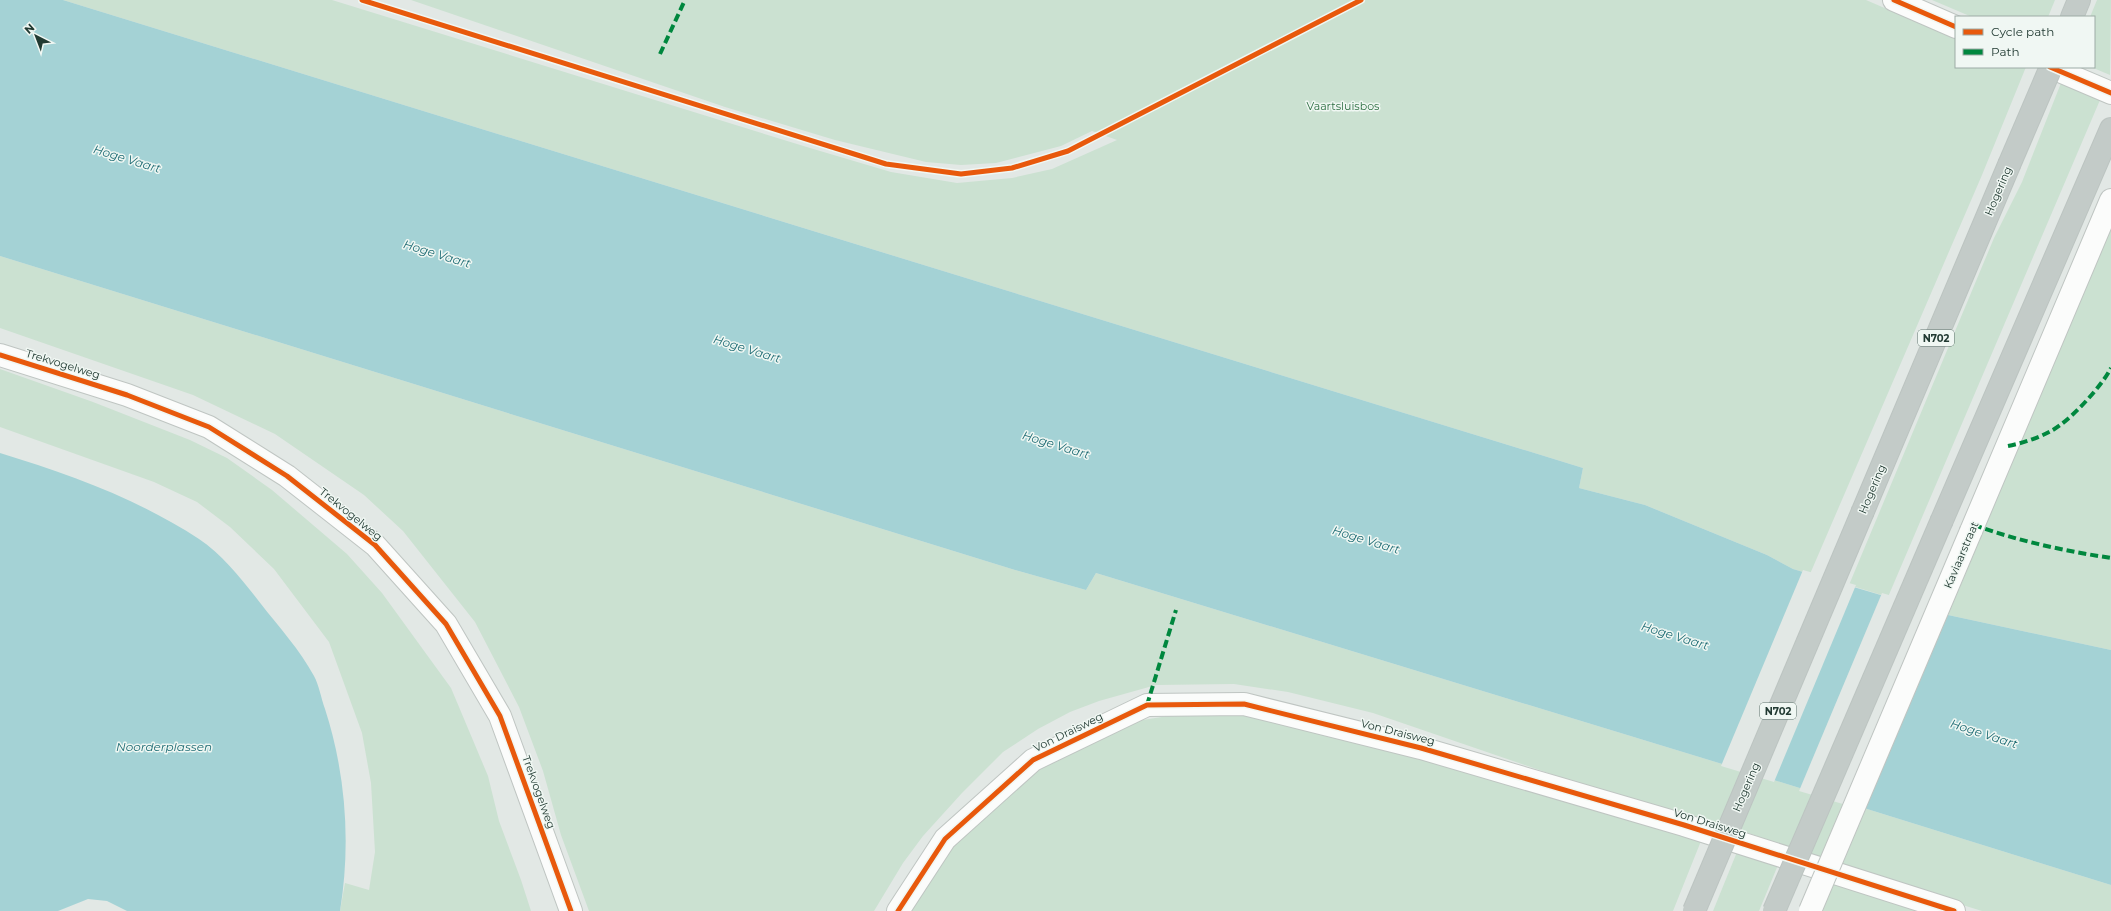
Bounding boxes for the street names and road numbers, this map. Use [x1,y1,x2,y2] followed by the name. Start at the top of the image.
[1981,164,2015,218] street label: Hogering
[1918,330,1954,346] road number: N702
[24,346,102,382] street label: Trekvogelweg
[1855,462,1889,516] street label: Hogering
[317,484,385,544] street label: Trekvogelweg
[1941,519,1982,591] street label: Kaviaarstraat
[1760,703,1796,719] road number: N702
[1031,709,1105,755] street label: Von Draisweg
[1360,716,1436,748] street label: Von Draisweg
[519,753,559,831] street label: Trekvogelweg
[1729,760,1763,814] street label: Hogering
[1672,805,1748,841] street label: Von Draisweg

